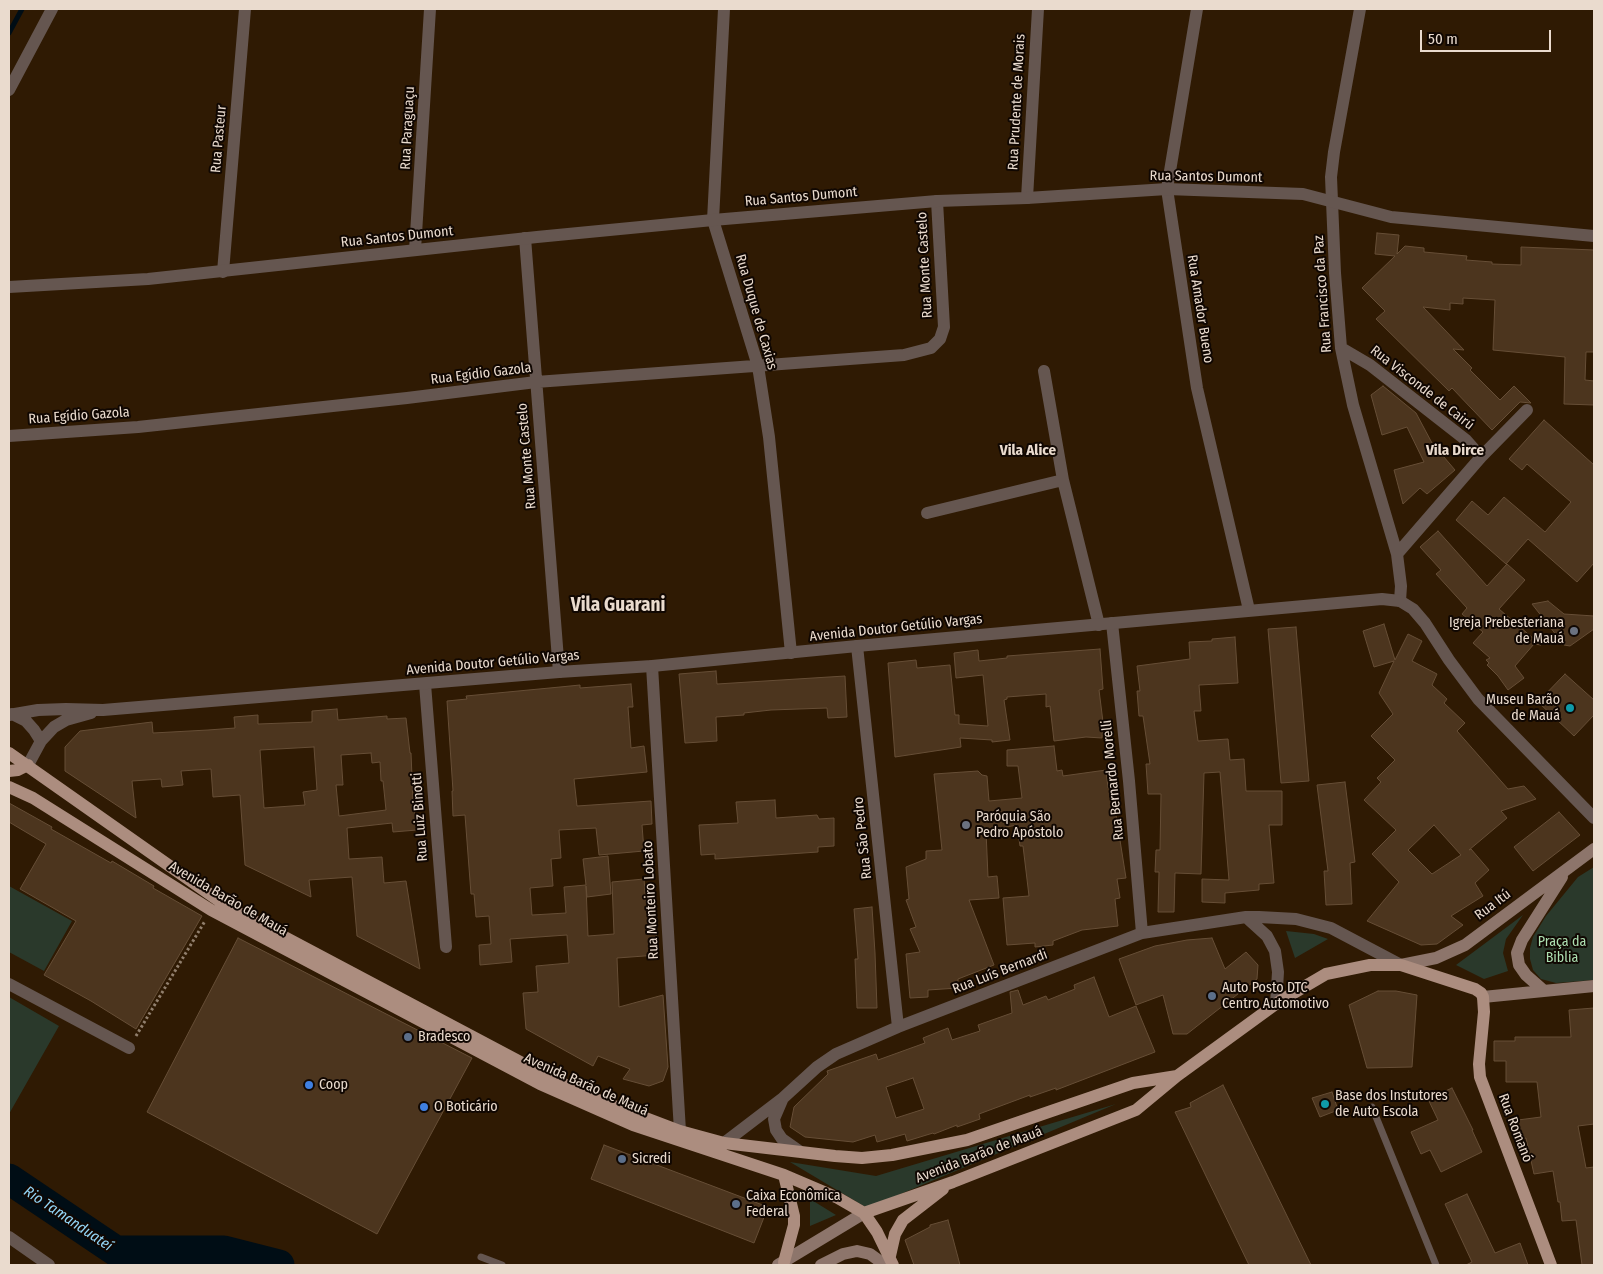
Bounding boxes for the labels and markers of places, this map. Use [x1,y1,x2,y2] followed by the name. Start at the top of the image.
[1449,615,1564,648] place label: Igreja Prebesteriana de Mauá
[1568,625,1580,637] marker: Igreja Prebesteriana de Mauá
[1486,692,1560,724] place label: Museu Barão de Mauá
[1564,702,1576,714] marker: Museu Barão de Mauá
[976,809,1063,842] place label: Paróquia São Pedro Apóstolo
[960,819,972,831] marker: Paróquia São Pedro Apóstolo
[1222,980,1329,1012] place label: Auto Posto DTC Centro Automotivo
[1206,990,1218,1002] marker: Auto Posto DTC Centro Automotivo
[418,1029,470,1045] place label: Bradesco
[402,1031,414,1043] marker: Bradesco
[319,1077,348,1093] place label: Coop
[303,1079,315,1091] marker: Coop
[1335,1088,1448,1120] place label: Base dos Instutores de Auto Escola
[1319,1098,1331,1110] marker: Base dos Instutores de Auto Escola
[434,1099,498,1115] place label: O Boticário
[418,1101,430,1113] marker: O Boticário
[632,1151,671,1167] place label: Sicredi
[616,1153,628,1165] marker: Sicredi
[746,1188,841,1220] place label: Caixa Econômica Federal
[730,1198,742,1210] marker: Caixa Econômica Federal

